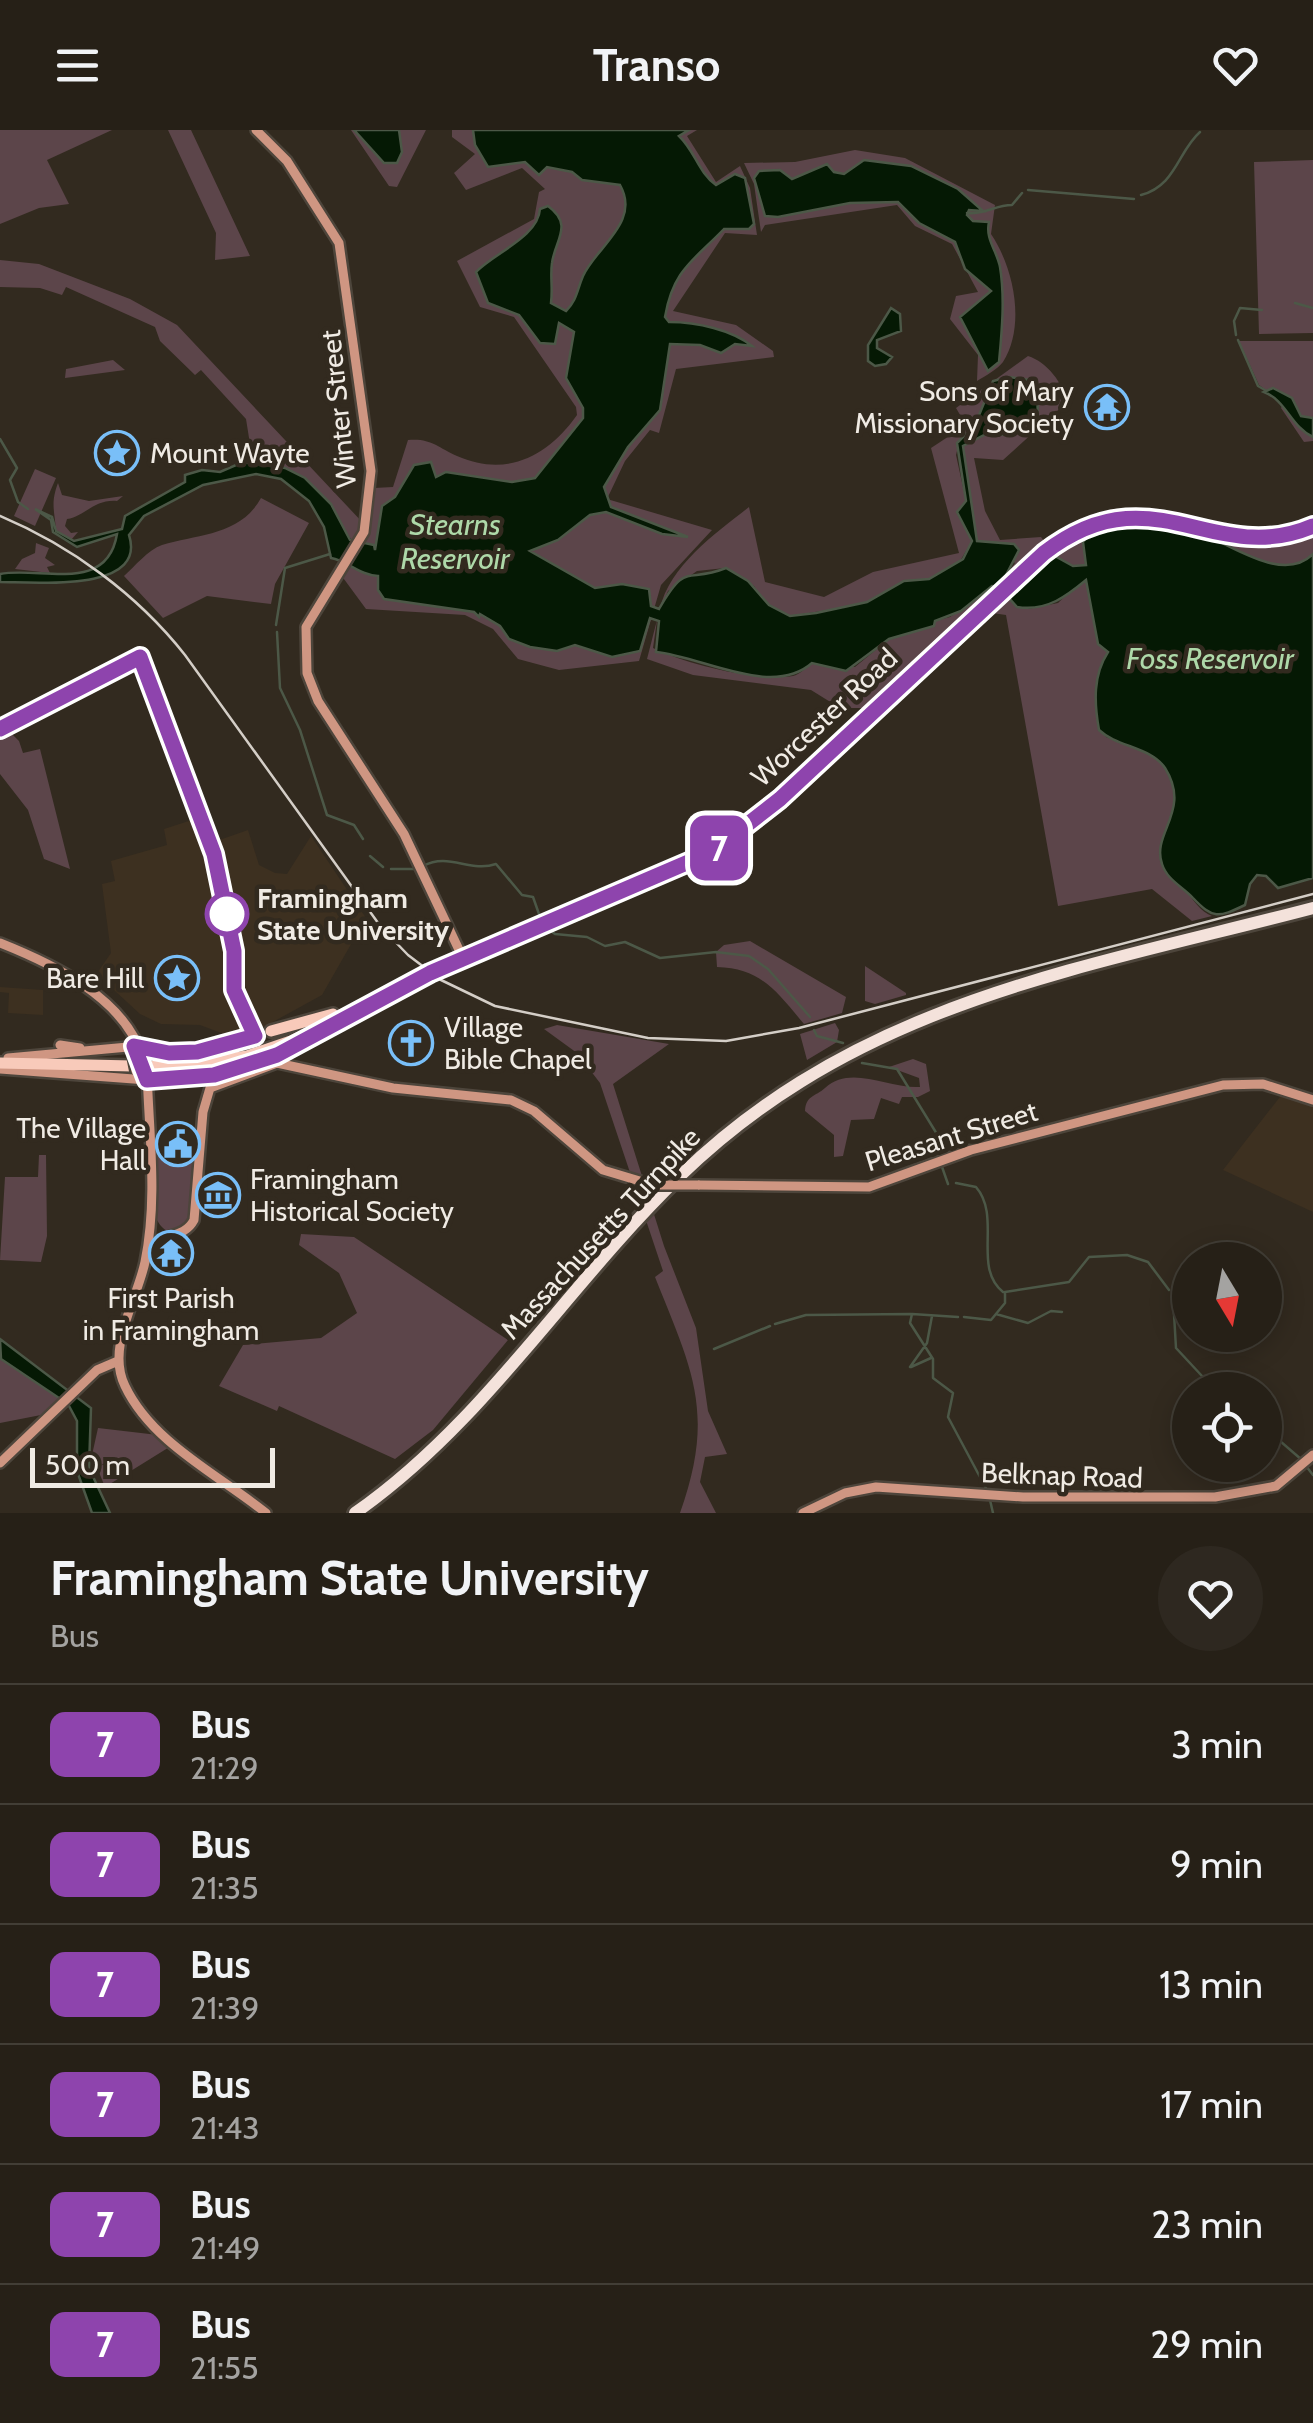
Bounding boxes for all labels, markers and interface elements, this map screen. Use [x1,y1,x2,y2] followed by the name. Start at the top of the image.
[50,38,105,93] icon: menu
[593,38,720,92] text: Transo
[1208,38,1263,93] icon: heart
[313,328,363,490] street label: Winter Street
[854,374,1074,440] place label: Sons of Mary Missionary Society
[1084,384,1130,430] temple icon: Sons of Mary Missionary Society
[94,430,140,476] place icon: Mount Wayte
[150,436,310,470] place label: Mount Wayte
[401,506,511,577] water label: Stearns Reservoir
[1126,640,1296,677] water label: Foss Reservoir
[744,641,904,793] street label: Worcester Road
[686,816,752,880] line badge: 7
[710,827,728,870] text: 7
[257,881,449,947] place label: Framingham State University
[206,893,248,935] marker: Framingham State University
[154,955,200,1001] place icon: Bare Hill
[46,961,144,995] place label: Bare Hill
[444,1010,592,1076] place label: Village Bible Chapel
[388,1020,434,1066] church icon: Village Bible Chapel
[861,1094,1041,1178] street label: Pleasant Street
[16,1111,146,1177] place label: The Village Hall
[493,1120,707,1346] street label: Massachusetts Turnpike
[155,1121,201,1167] public building icon: The Village Hall
[250,1162,454,1228] place label: Framingham Historical Society
[195,1172,241,1218] museum icon: Framingham Historical Society
[148,1230,194,1276] temple icon: First Parish in Framingham
[1172,1242,1282,1352] north arrow
[1172,1242,1282,1482] map controls
[83,1281,259,1347] place label: First Parish in Framingham
[1172,1372,1282,1482] button: locate
[30,1443,275,1488] scale bar
[45,1448,130,1482] text: 500 m
[980,1455,1144,1495] street label: Belknap Road
[1158,1546,1263,1651] button: heart
[50,1549,649,1607] text: Framingham State University
[50,1616,99,1655] text: Bus
[190,1701,251,1748] text: Bus
[1171,1721,1263,1768] text: 3 min
[96,1723,114,1766] text: 7
[190,1748,259,1787] text: 21:29
[190,1821,251,1868] text: Bus
[1170,1841,1263,1888] text: 9 min
[96,1843,114,1886] text: 7
[190,1868,258,1907] text: 21:35
[190,1941,251,1988] text: Bus
[1159,1961,1263,2008] text: 13 min
[96,1963,114,2006] text: 7
[190,1988,259,2027] text: 21:39
[190,2061,251,2108] text: Bus
[1160,2081,1263,2128] text: 17 min
[96,2083,114,2126] text: 7
[190,2108,260,2147] text: 21:43
[190,2181,251,2228] text: Bus
[1151,2201,1263,2248] text: 23 min
[96,2203,114,2246] text: 7
[190,2228,261,2267] text: 21:49
[190,2301,251,2348] text: Bus
[1150,2321,1263,2368] text: 29 min
[96,2323,114,2366] text: 7
[190,2348,258,2387] text: 21:55

